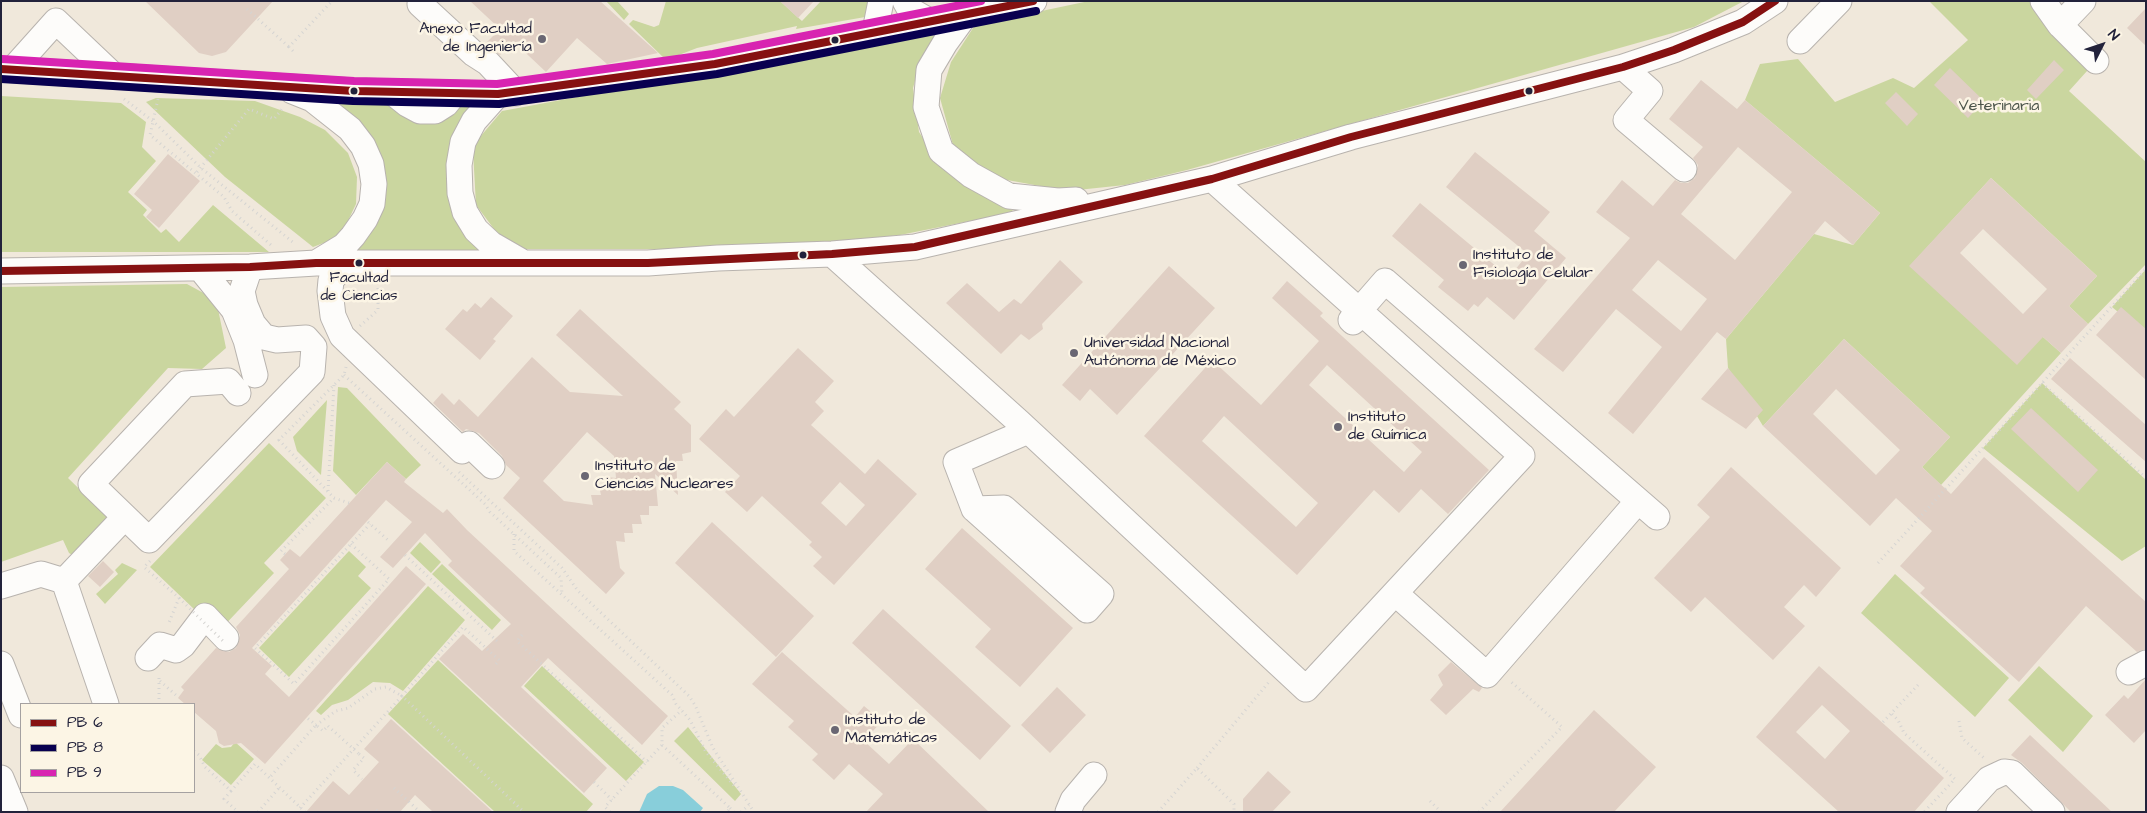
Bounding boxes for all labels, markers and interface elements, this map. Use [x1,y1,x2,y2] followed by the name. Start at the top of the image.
[419,20,532,58] place label: Anexo Facultad de Ingeniería
[2077,20,2127,70] north arrow
[2103,25,2124,45] text: N
[536,33,548,45] marker: Anexo Facultad de Ingeniería
[830,35,840,45] unlabelled marker
[349,86,359,96] unlabelled marker
[1524,86,1534,96] unlabelled marker
[1959,97,2039,117] park label: Veterinaria
[1473,246,1593,284] place label: Instituto de Fisiología Celular
[798,250,808,260] unlabelled marker
[354,258,364,268] marker: Facultad de Ciencias
[1457,259,1469,271] marker: Instituto de Fisiología Celular
[320,270,398,305] place label: Facultad de Ciencias
[1084,334,1236,372] place label: Universidad Nacional Autónoma de México
[1068,347,1080,359] marker: Universidad Nacional Autónoma de México
[1348,408,1426,446] place label: Instituto de Química
[1332,421,1344,433] marker: Instituto de Química
[595,457,734,495] place label: Instituto de Ciencias Nucleares
[579,470,591,482] marker: Instituto de Ciencias Nucleares
[20,703,195,793] legend
[845,711,937,749] place label: Instituto de Matemáticas
[67,712,103,733] text: PB 6
[829,724,841,736] marker: Instituto de Matemáticas
[67,737,103,758] text: PB 8
[67,762,102,783] text: PB 9

